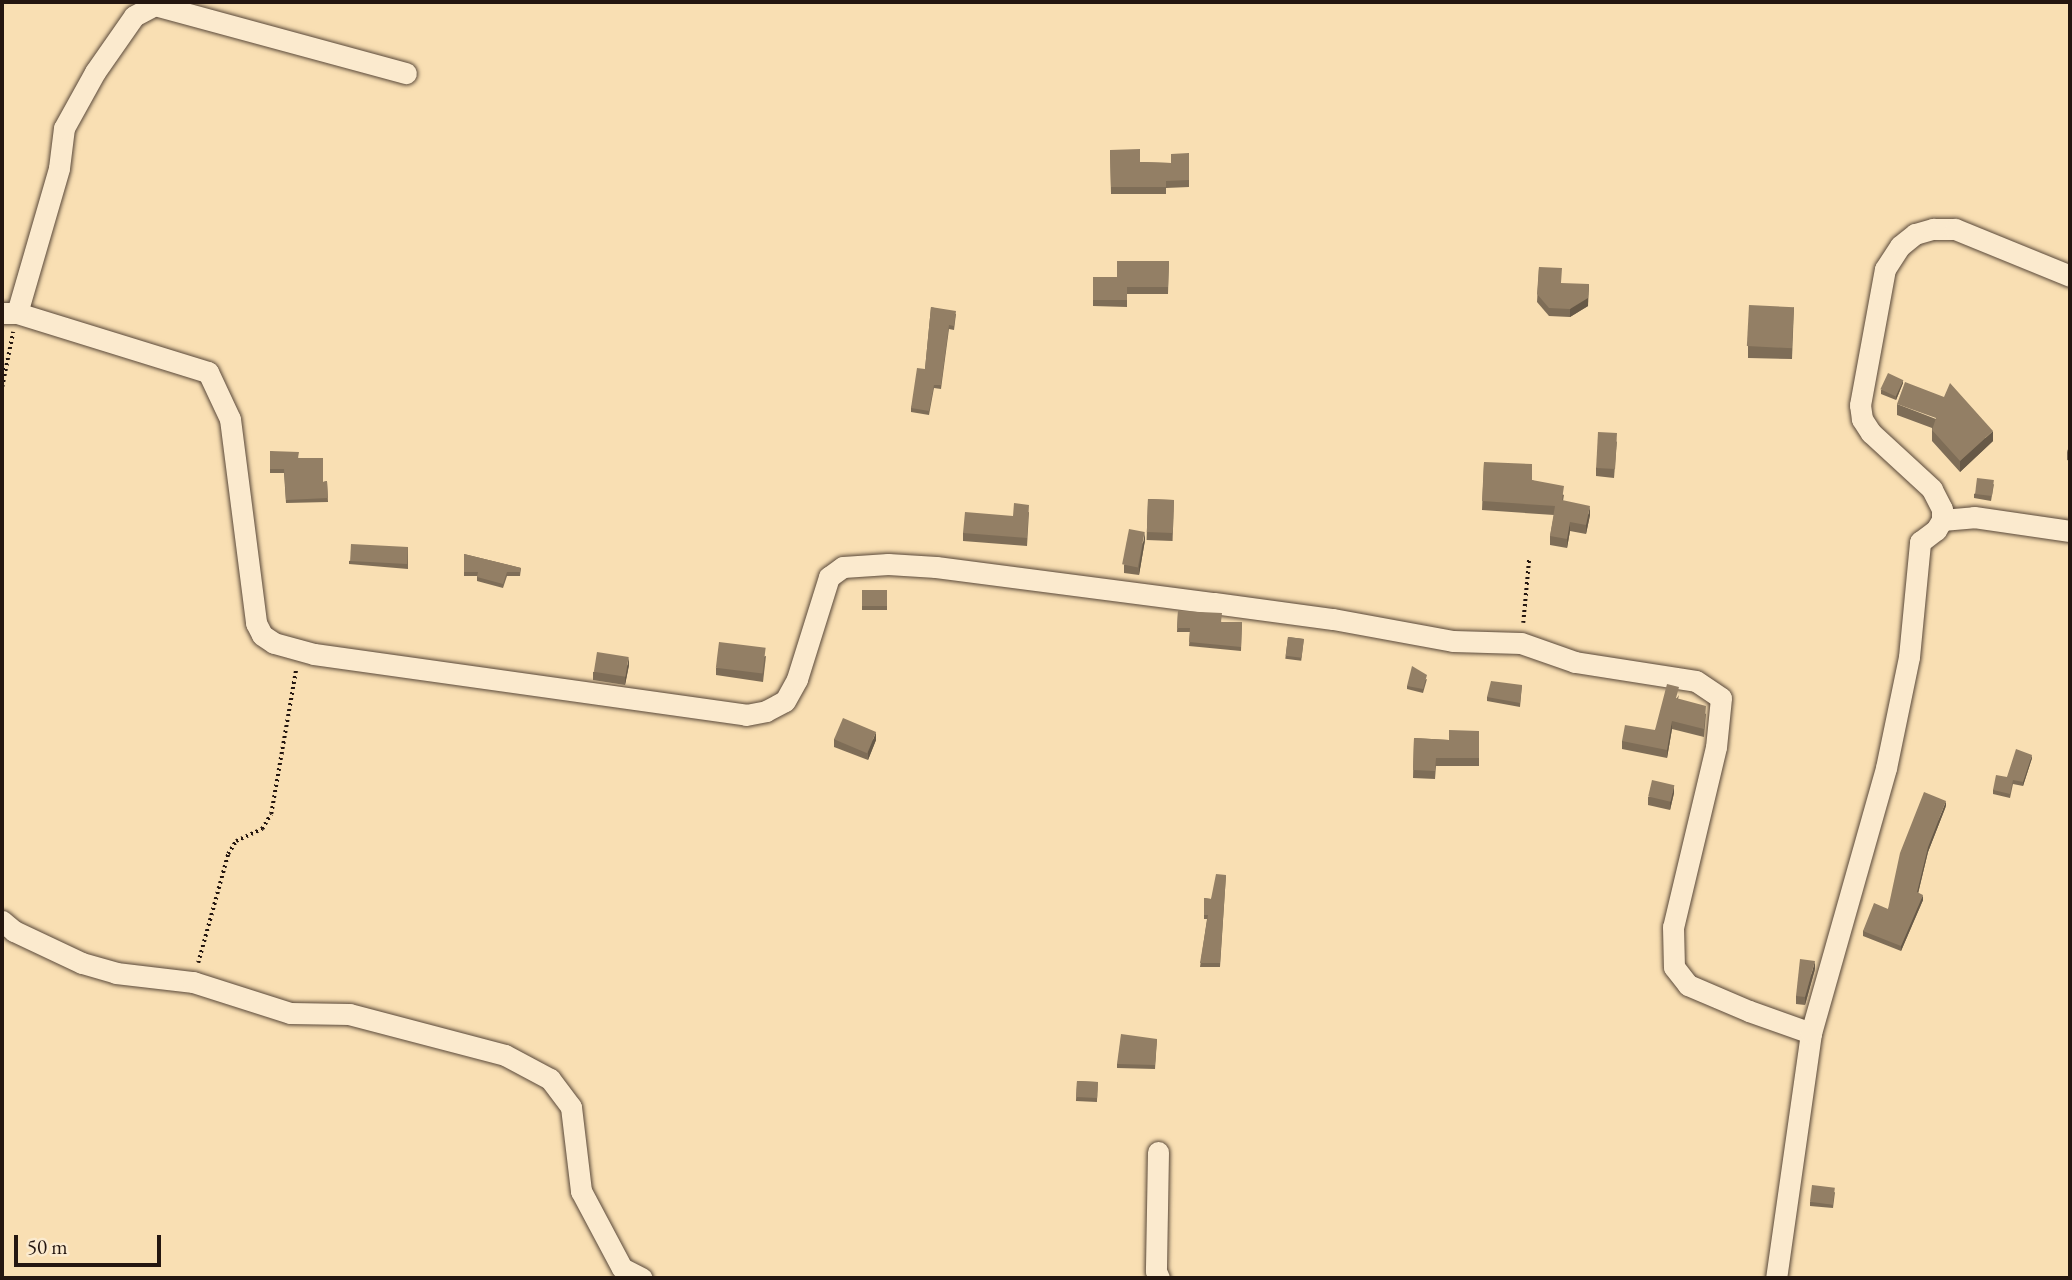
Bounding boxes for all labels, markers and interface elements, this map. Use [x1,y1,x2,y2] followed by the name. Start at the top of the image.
[18,1220,164,1264] scale bar
[27,1233,68,1260] text: 50 m

